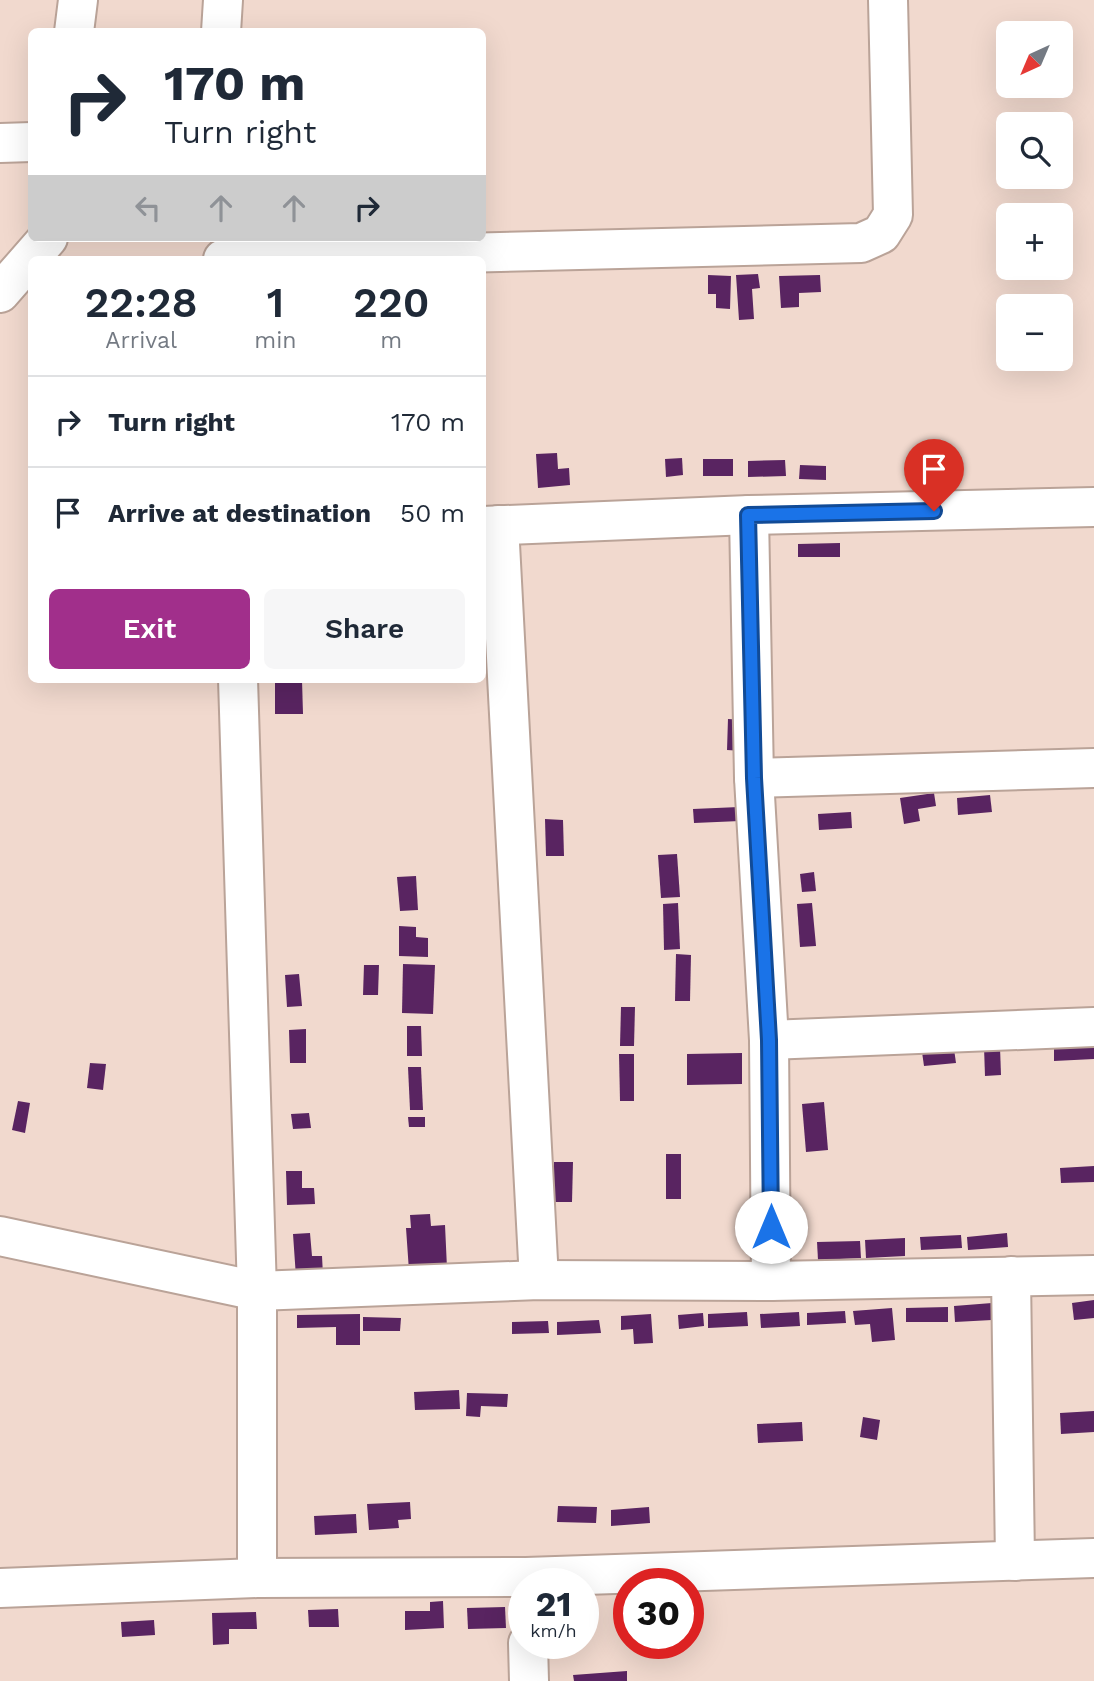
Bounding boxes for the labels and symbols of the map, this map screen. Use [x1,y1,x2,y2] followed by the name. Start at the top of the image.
[996,21,1073,98] north arrow
[904,439,964,511] pin
[734,1190,808,1264] position arrow
[613,1568,704,1659] speed limit sign: 30

